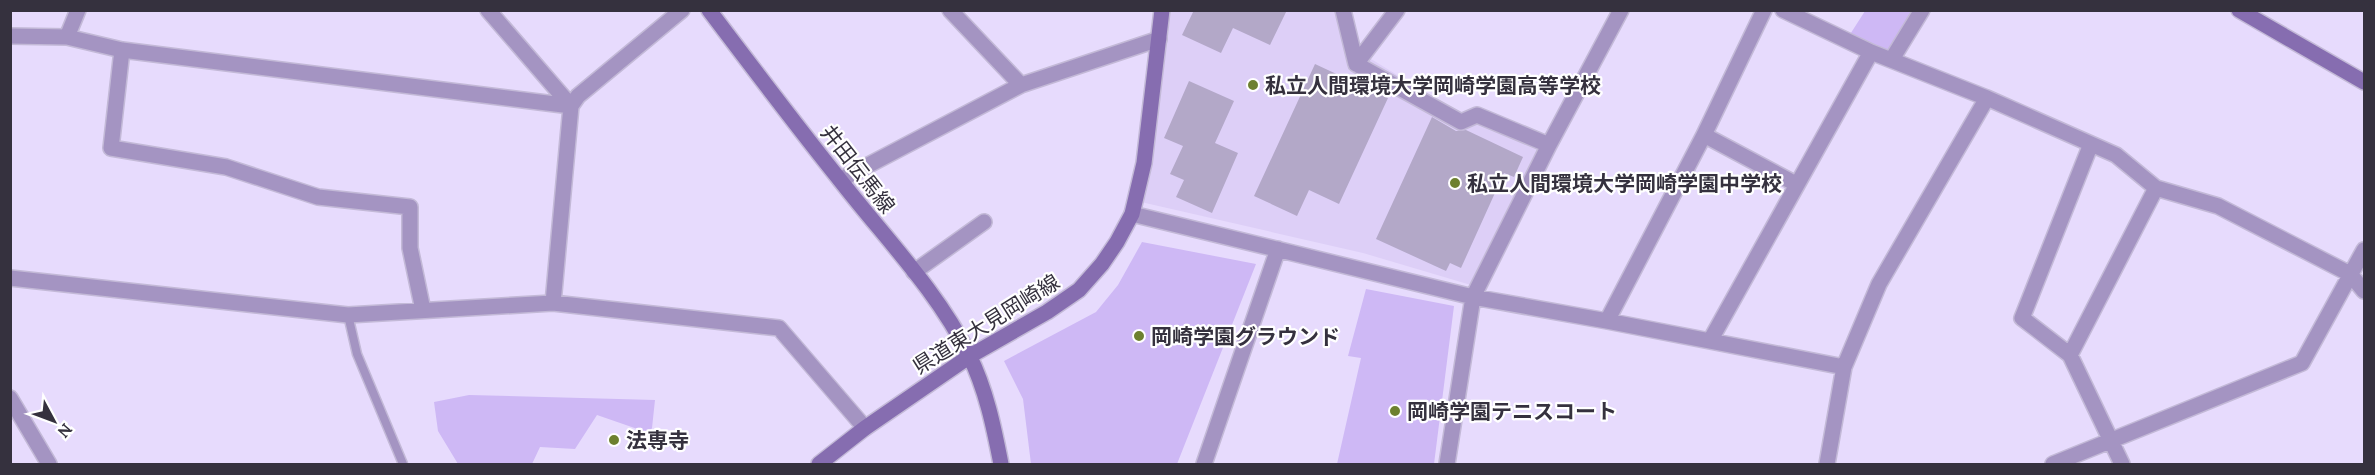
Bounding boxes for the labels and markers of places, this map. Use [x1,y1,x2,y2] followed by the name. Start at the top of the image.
[1265,72,1601,99] place label: 私立人間環境大学岡崎学園高等学校
[1246,78,1260,92] marker: 私立人間環境大学岡崎学園高等学校
[1467,170,1782,197] place label: 私立人間環境大学岡崎学園中学校
[1448,176,1462,190] marker: 私立人間環境大学岡崎学園中学校
[1151,323,1340,350] place label: 岡崎学園グラウンド
[1132,329,1146,343] marker: 岡崎学園グラウンド
[1407,398,1617,425] place label: 岡崎学園テニスコート
[1388,404,1402,418] marker: 岡崎学園テニスコート
[626,427,689,454] place label: 法専寺
[607,433,621,447] marker: 法専寺

